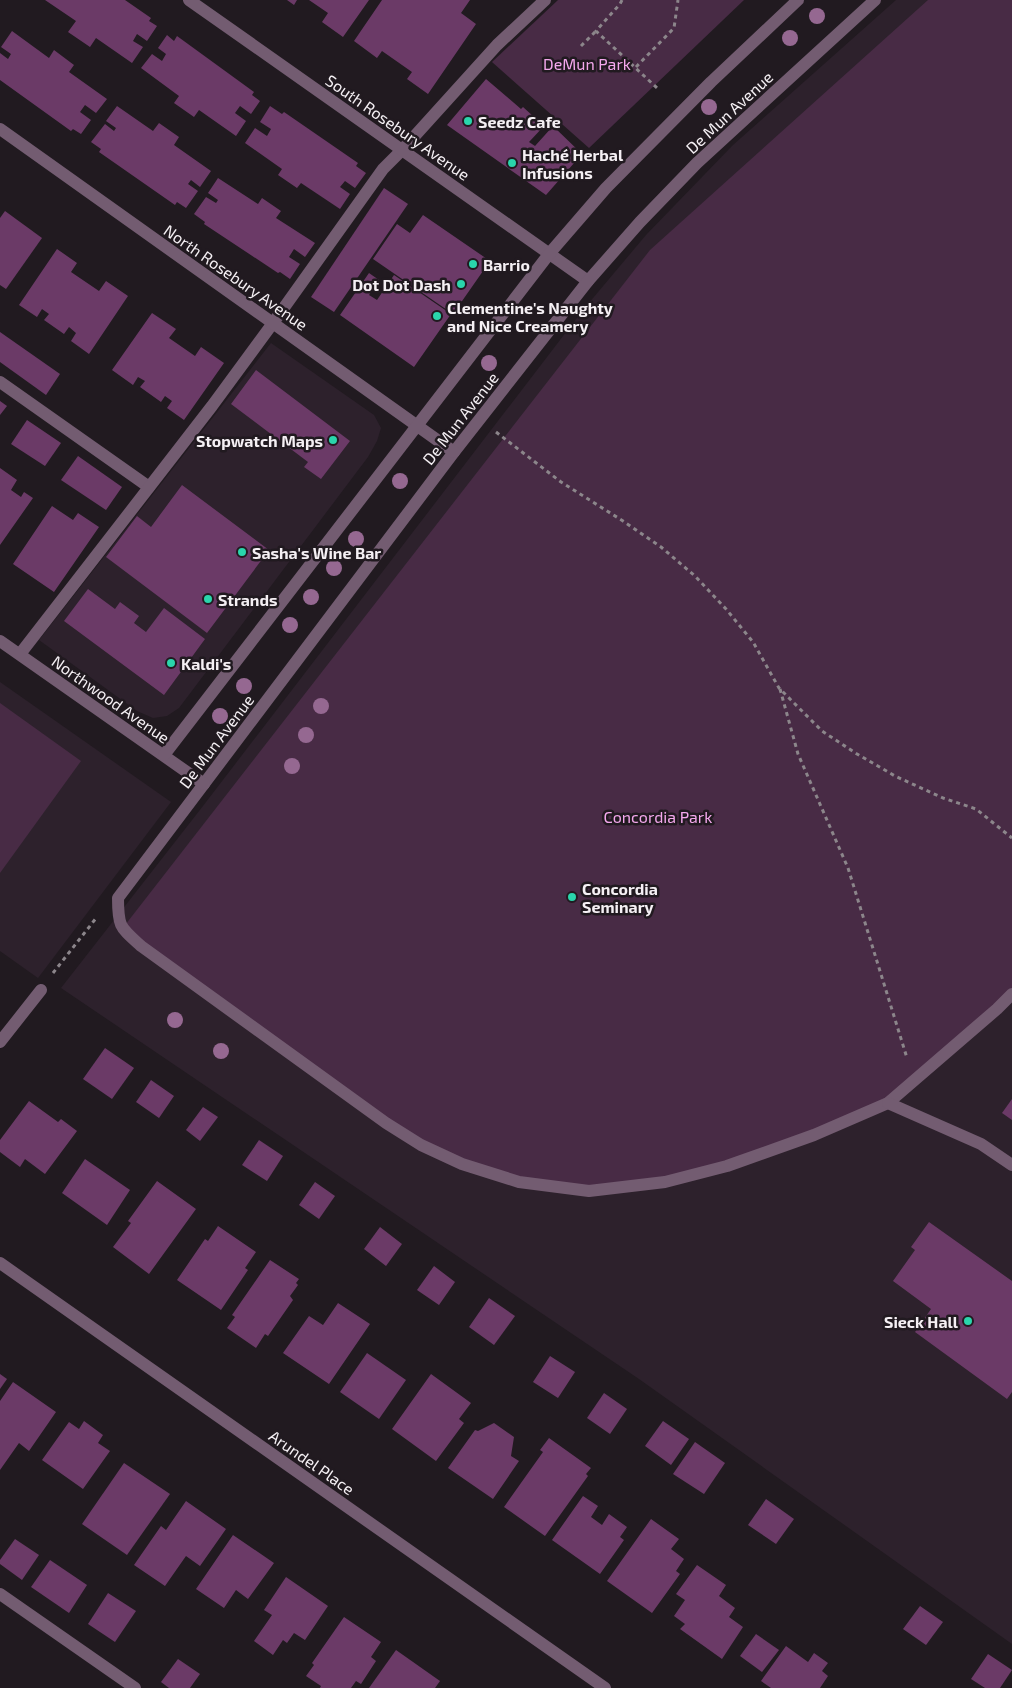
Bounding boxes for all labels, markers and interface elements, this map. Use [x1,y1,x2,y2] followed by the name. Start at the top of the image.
[543,54,631,73] park label: DeMun Park
[682,67,776,157] street label: De Mun Avenue
[322,70,474,184] street label: South Rosebury Avenue
[478,112,561,131] place label: Seedz Cafe
[462,115,474,127] marker: Seedz Cafe
[522,145,624,182] place label: Haché Herbal Infusions
[506,157,518,169] marker: Haché Herbal Infusions
[161,220,311,334] street label: North Rosebury Avenue
[483,255,530,274] place label: Barrio
[467,258,479,270] marker: Barrio
[352,275,451,294] place label: Dot Dot Dash
[455,278,467,290] marker: Dot Dot Dash
[447,298,613,336] place label: Clementine's Naughty and Nice Creamery
[431,310,443,322] marker: Clementine's Naughty and Nice Creamery
[418,368,502,468] street label: De Mun Avenue
[196,431,323,450] place label: Stopwatch Maps
[327,434,339,446] marker: Stopwatch Maps
[252,543,381,562] place label: Sasha's Wine Bar
[236,546,248,558] marker: Sasha's Wine Bar
[218,590,277,609] place label: Strands
[202,593,214,605] marker: Strands
[48,651,174,747] street label: Northwood Avenue
[181,654,231,673] place label: Kaldi's
[165,657,177,669] marker: Kaldi's
[175,691,257,791] street label: De Mun Avenue
[604,807,712,826] park label: Concordia Park
[582,879,658,917] place label: Concordia Seminary
[566,891,578,903] marker: Concordia Seminary
[884,1312,959,1331] place label: Sieck Hall
[962,1315,974,1327] marker: Sieck Hall
[266,1426,358,1498] street label: Arundel Place

